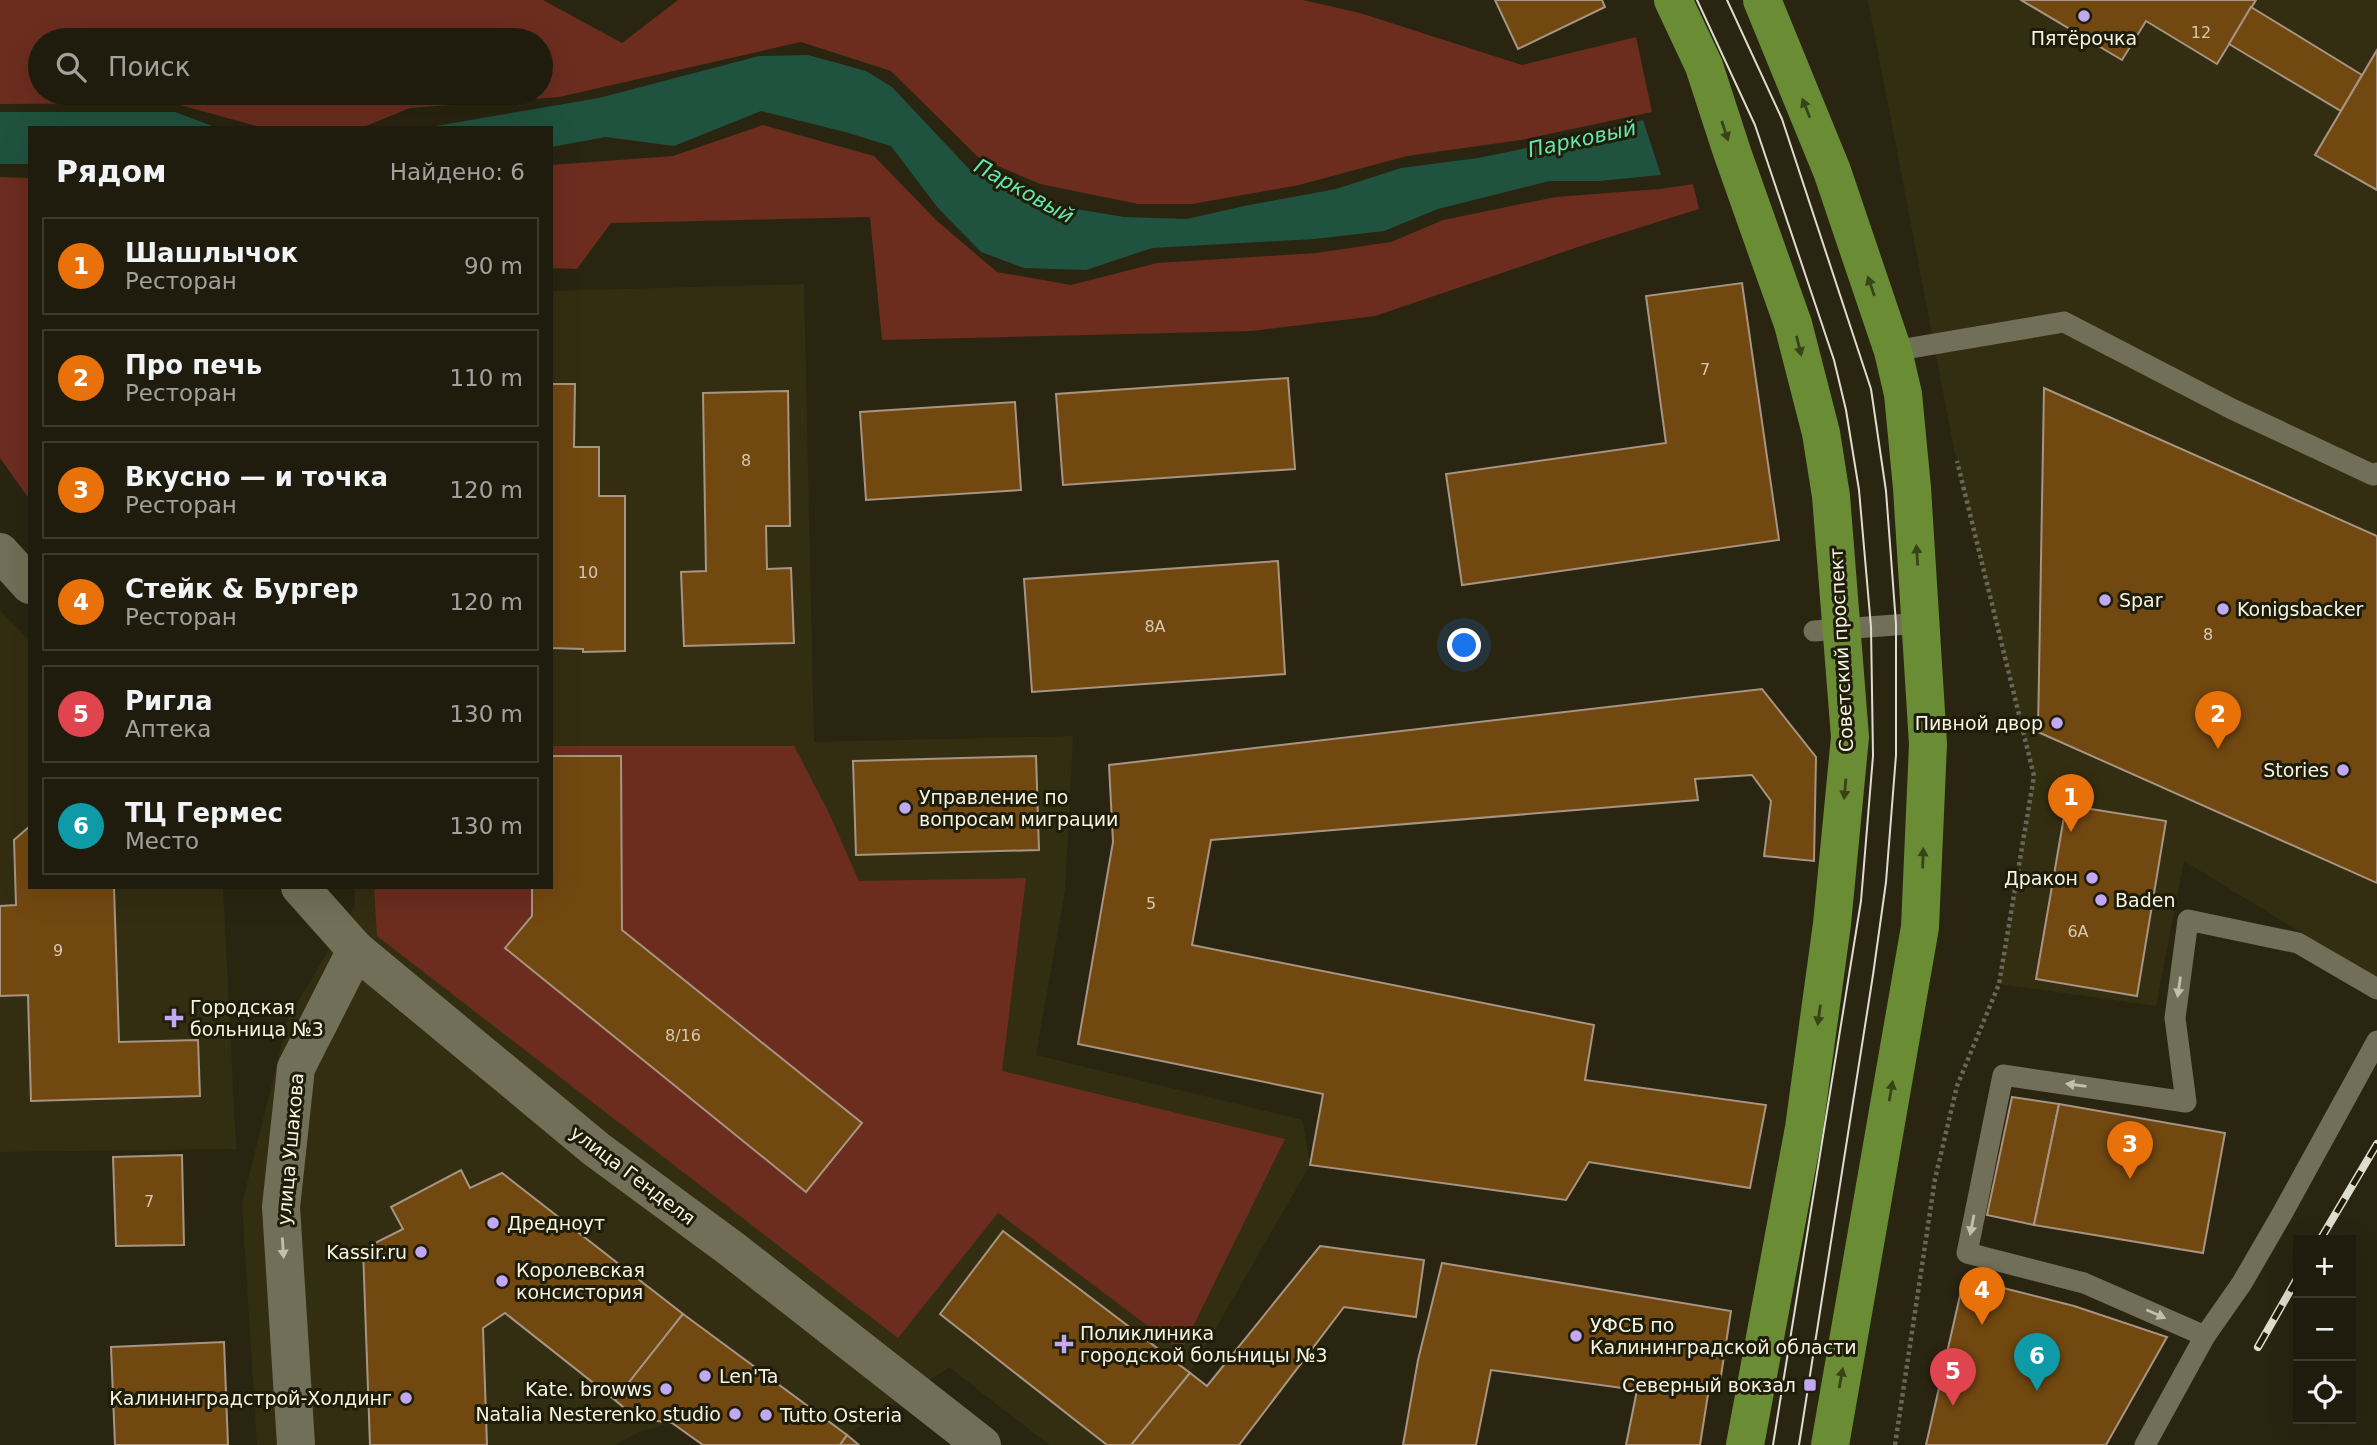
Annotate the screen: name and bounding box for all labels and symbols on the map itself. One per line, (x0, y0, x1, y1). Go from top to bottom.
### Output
marker: Пятёрочка (2076, 8, 2092, 24)
house number: 12 (2191, 23, 2211, 42)
place label: Пятёрочка (2031, 27, 2137, 49)
one-way arrow (1801, 97, 1812, 118)
water label: Парковый (1526, 116, 1638, 162)
one-way arrow (1720, 121, 1731, 142)
water label: Парковый (970, 154, 1078, 228)
one-way arrow (1865, 275, 1876, 296)
one-way arrow (1794, 335, 1805, 357)
house number: 7 (1700, 360, 1710, 379)
house number: 8 (741, 451, 751, 470)
one-way arrow (1911, 544, 1922, 566)
street label: Советский проспект (1825, 547, 1857, 753)
house number: 10 (578, 563, 598, 582)
place label: Spar (2119, 589, 2163, 611)
marker: Spar (2097, 592, 2113, 608)
place label: Konigsbacker (2237, 598, 2364, 620)
marker: Konigsbacker (2215, 601, 2231, 617)
house number: 8А (1144, 617, 1166, 636)
house number: 8 (2203, 625, 2213, 644)
your location (1447, 628, 1481, 662)
pin: 2 (2195, 691, 2241, 749)
place label: Пивной двор (1915, 712, 2043, 734)
marker: Пивной двор (2049, 715, 2065, 731)
place label: Stories (2263, 759, 2329, 781)
marker: Stories (2335, 762, 2351, 778)
pin: 1 (2048, 774, 2094, 832)
one-way arrow (1839, 779, 1850, 801)
place label: Управление по вопросам миграции (919, 786, 1118, 830)
marker: Управление по вопросам миграции (897, 800, 913, 816)
one-way arrow (1917, 847, 1928, 869)
place label: Дракон (2004, 867, 2078, 889)
marker: Дракон (2084, 870, 2100, 886)
place label: Baden (2115, 889, 2175, 911)
marker: Baden (2093, 892, 2109, 908)
house number: 5 (1146, 894, 1156, 913)
house number: 6А (2067, 922, 2089, 941)
house number: 9 (53, 941, 63, 960)
one-way arrow (2173, 976, 2184, 998)
place label: Городская больница №3 (190, 996, 324, 1040)
one-way arrow (1814, 1005, 1825, 1027)
marker: Городская больница №3 (164, 1008, 184, 1028)
house number: 8/16 (665, 1026, 701, 1045)
street label: улица Ушакова (272, 1072, 308, 1226)
one-way arrow (2065, 1079, 2087, 1090)
one-way arrow (1886, 1080, 1897, 1102)
street label: улица Генделя (566, 1121, 700, 1229)
pin: 3 (2107, 1121, 2153, 1179)
house number: 7 (144, 1192, 154, 1211)
place label: Дредноут (507, 1212, 605, 1234)
one-way arrow (1967, 1214, 1978, 1236)
marker: Дредноут (485, 1215, 501, 1231)
one-way arrow (278, 1237, 289, 1259)
place label: Kassir.ru (326, 1241, 407, 1263)
marker: Kassir.ru (413, 1244, 429, 1260)
place label: Королевская консистория (516, 1259, 645, 1303)
pin: 4 (1959, 1267, 2005, 1325)
marker: Королевская консистория (494, 1273, 510, 1289)
one-way arrow (2146, 1308, 2166, 1320)
place label: УФСБ по Калининградской области (1590, 1314, 1857, 1358)
place label: Поликлиника городской больницы №3 (1080, 1322, 1328, 1366)
marker: УФСБ по Калининградской области (1568, 1328, 1584, 1344)
pin: 6 (2014, 1333, 2060, 1391)
marker: Поликлиника городской больницы №3 (1054, 1334, 1074, 1354)
pin: 5 (1930, 1348, 1976, 1406)
place label: Len'Ta (719, 1365, 778, 1387)
one-way arrow (1836, 1367, 1847, 1389)
marker: Len'Ta (697, 1368, 713, 1384)
place label: Северный вокзал (1622, 1374, 1796, 1396)
marker: Северный вокзал (1802, 1377, 1818, 1393)
place label: Kate. browws (525, 1378, 652, 1400)
marker: Kate. browws (658, 1381, 674, 1397)
place label: Калининградстрой-Холдинг (109, 1387, 392, 1409)
marker: Калининградстрой-Холдинг (398, 1390, 414, 1406)
place label: Natalia Nesterenko studio (475, 1403, 721, 1425)
place label: Tutto Osteria (779, 1404, 902, 1426)
marker: Natalia Nesterenko studio (727, 1406, 743, 1422)
marker: Tutto Osteria (758, 1407, 774, 1423)

